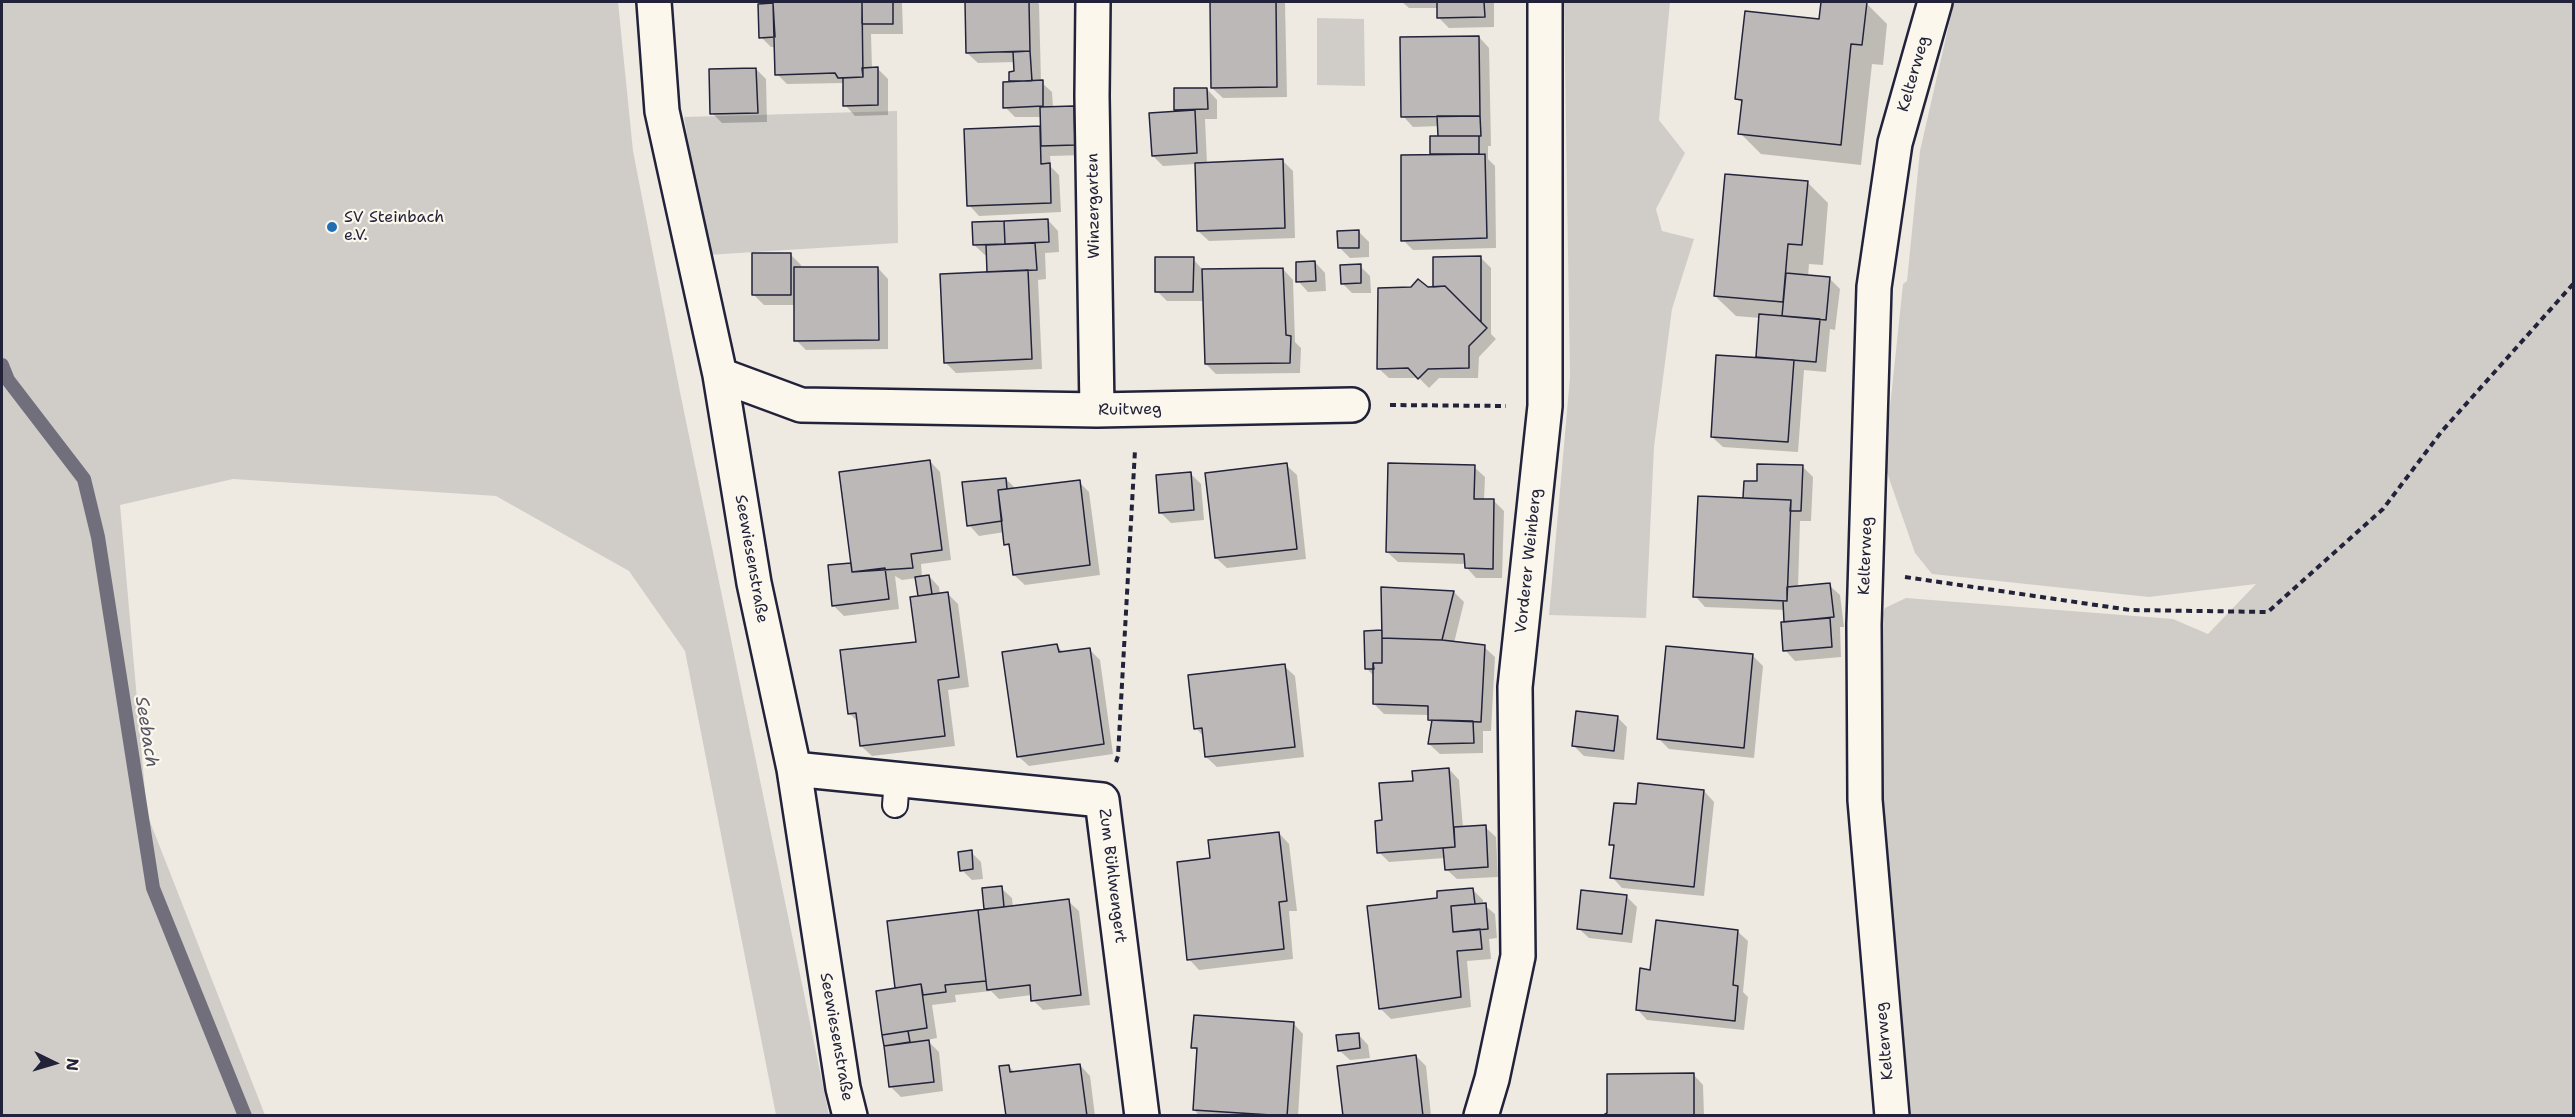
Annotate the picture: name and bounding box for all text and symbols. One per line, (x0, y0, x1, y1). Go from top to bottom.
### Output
street label: Kelterweg (1894, 34, 1934, 114)
street label: Winzergarten (1083, 153, 1105, 259)
place label: SV Steinbach e.V. (344, 208, 444, 246)
marker: SV Steinbach e.V. (325, 220, 339, 234)
street label: Ruitweg (1098, 400, 1162, 420)
street label: Vorderer Weinberg (1512, 488, 1546, 634)
street label: Seewiesenstraße (730, 493, 772, 625)
street label: Kelterweg (1855, 517, 1877, 595)
water label: Seebach (130, 695, 162, 769)
street label: Zum Bühlwengert (1094, 808, 1130, 944)
street label: Seewiesenstraße (815, 971, 857, 1103)
street label: Kelterweg (1872, 1001, 1898, 1081)
north arrow (24, 1033, 84, 1093)
text: N (61, 1057, 83, 1072)

